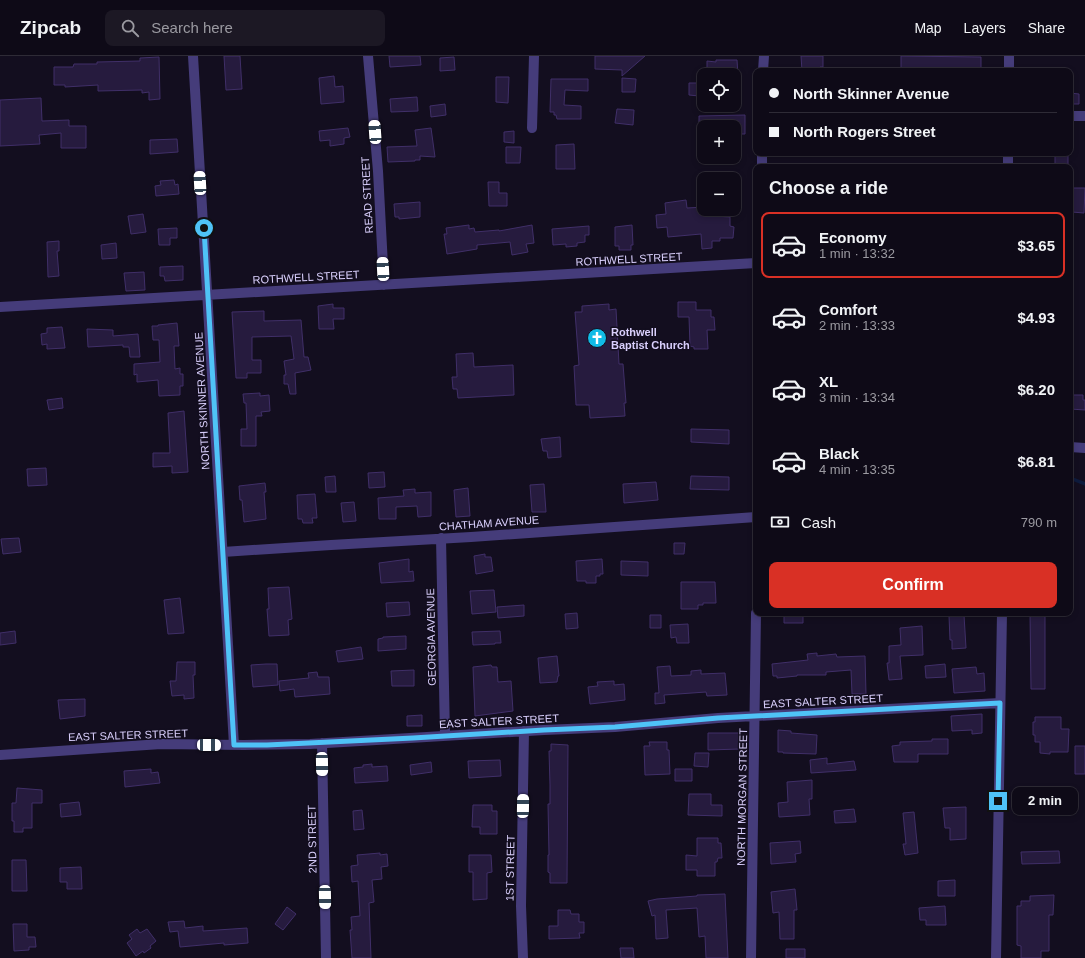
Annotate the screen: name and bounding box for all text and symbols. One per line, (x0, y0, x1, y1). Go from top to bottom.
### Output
search box (105, 10, 385, 46)
text: Zipcab (20, 17, 81, 38)
icon: search (119, 17, 141, 39)
text: Search here (151, 19, 233, 36)
text: Map (914, 20, 942, 36)
text: Layers (964, 20, 1006, 36)
text: Share (1028, 20, 1065, 36)
map controls (697, 68, 741, 216)
button: locate (697, 68, 741, 112)
text: North Skinner Avenue (793, 85, 949, 102)
car (368, 120, 382, 144)
button: + (697, 120, 741, 164)
text: North Rogers Street (793, 123, 936, 140)
street label: READ STREET (359, 156, 375, 234)
car (193, 171, 207, 195)
button: − (697, 172, 741, 216)
text: Choose a ride (769, 178, 888, 198)
route start (195, 219, 213, 237)
icon: car (771, 227, 807, 263)
text: Economy (819, 229, 887, 246)
text: $3.65 (1017, 237, 1055, 254)
text: 1 min · 13:32 (819, 246, 895, 261)
street label: ROTHWELL STREET (575, 250, 683, 268)
car (376, 257, 390, 281)
street label: ROTHWELL STREET (252, 268, 360, 286)
icon: car (771, 299, 807, 335)
text: Comfort (819, 301, 877, 318)
text: $4.93 (1017, 309, 1055, 326)
text: 2 min · 13:33 (819, 318, 895, 333)
place label: Rothwell Baptist Church (611, 326, 690, 351)
church icon: Rothwell Baptist Church (586, 327, 608, 349)
street label: NORTH SKINNER AVENUE (192, 332, 212, 470)
icon: car (771, 371, 807, 407)
text: XL (819, 373, 838, 390)
text: $6.20 (1017, 381, 1055, 398)
text: 3 min · 13:34 (819, 390, 895, 405)
icon: car (771, 443, 807, 479)
text: Black (819, 445, 859, 462)
text: $6.81 (1017, 453, 1055, 470)
text: 4 min · 13:35 (819, 462, 895, 477)
icon: cash (769, 511, 791, 533)
street label: CHATHAM AVENUE (438, 514, 540, 532)
text: Cash (801, 514, 836, 531)
text: 790 m (1021, 515, 1057, 530)
button: Confirm (769, 562, 1057, 608)
street label: GEORGIA AVENUE (424, 588, 438, 686)
street label: EAST SALTER STREET (763, 692, 884, 710)
street label: EAST SALTER STREET (439, 712, 560, 730)
street label: EAST SALTER STREET (68, 727, 188, 743)
street label: NORTH MORGAN STREET (735, 728, 749, 866)
car (197, 739, 221, 751)
car (316, 752, 328, 776)
callout: 2 min (1012, 787, 1078, 815)
route end (989, 792, 1007, 810)
text: 2 min (1028, 793, 1062, 808)
car (517, 794, 529, 818)
street label: 2ND STREET (305, 804, 319, 873)
street label: 1ST STREET (503, 834, 517, 901)
car (319, 885, 331, 909)

